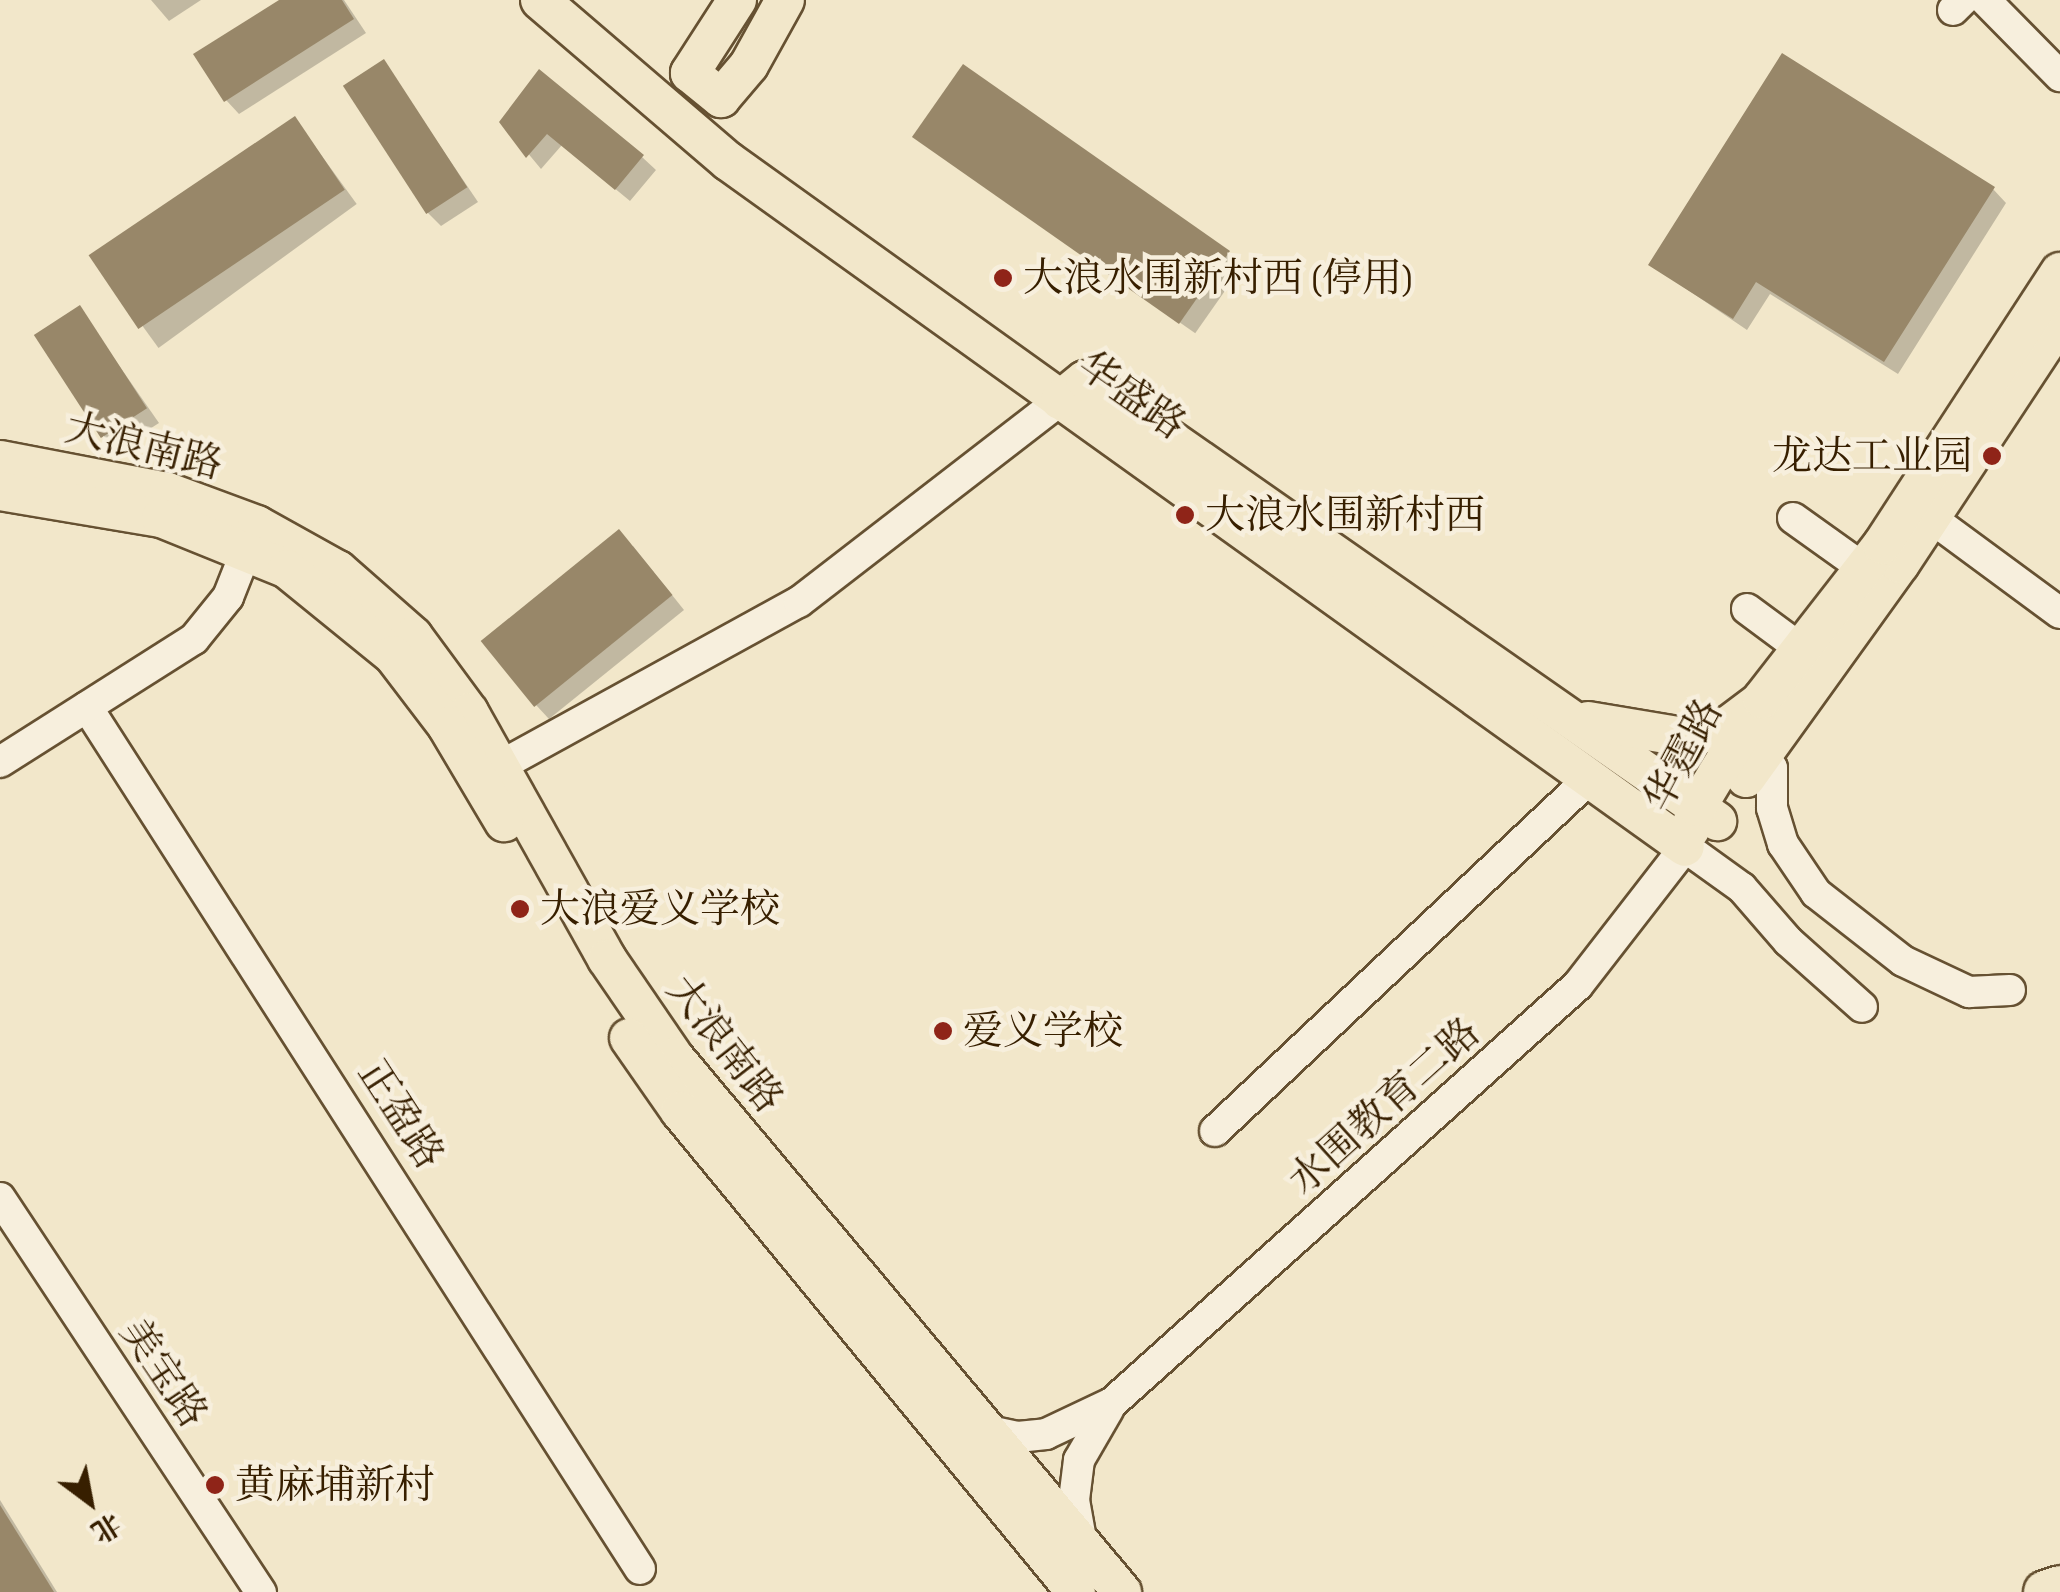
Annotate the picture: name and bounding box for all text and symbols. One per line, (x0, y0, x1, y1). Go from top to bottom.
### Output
place label: 大浪水围新村西 (停用) (1023, 254, 1413, 302)
marker: 大浪水围新村西 (停用) (992, 267, 1014, 289)
street label: 华盛路 (1069, 341, 1195, 449)
street label: 大浪南路 (61, 403, 227, 489)
place label: 龙达工业园 (1772, 432, 1972, 480)
marker: 龙达工业园 (1981, 445, 2003, 467)
place label: 大浪水围新村西 (1205, 491, 1485, 539)
marker: 大浪水围新村西 (1174, 504, 1196, 526)
street label: 华霆路 (1634, 691, 1732, 819)
place label: 大浪爱义学校 (540, 885, 780, 933)
marker: 大浪爱义学校 (509, 898, 531, 920)
street label: 大浪南路 (657, 966, 793, 1122)
place label: 爱义学校 (963, 1007, 1123, 1055)
street label: 水围教育二路 (1279, 1008, 1489, 1204)
marker: 爱义学校 (932, 1020, 954, 1042)
street label: 正盈路 (348, 1051, 454, 1177)
street label: 美宝路 (111, 1310, 217, 1436)
north arrow (40, 1452, 140, 1552)
place label: 黄麻埔新村 (235, 1461, 435, 1509)
marker: 黄麻埔新村 (204, 1474, 226, 1496)
text: 北 (84, 1504, 128, 1551)

